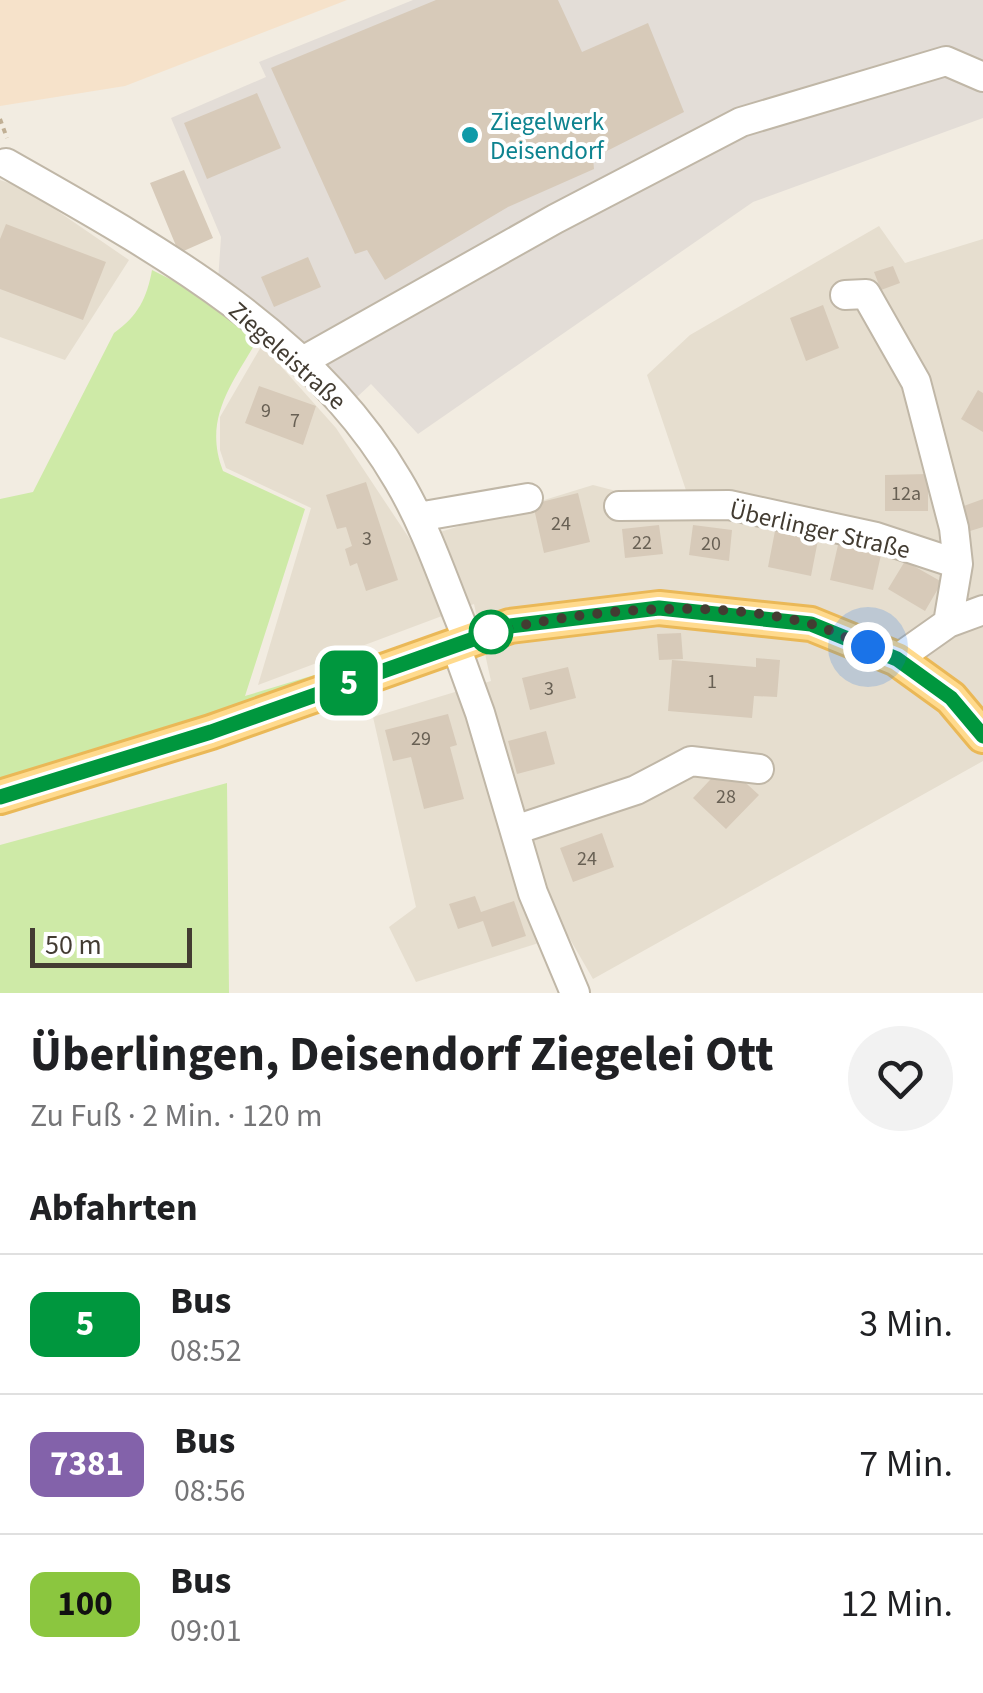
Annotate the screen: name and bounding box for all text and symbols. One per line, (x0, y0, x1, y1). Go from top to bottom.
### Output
place label: Ziegelwerk Deisendorf (490, 104, 605, 169)
marker: Ziegelwerk Deisendorf (459, 124, 481, 146)
street label: Ziegeleistraße (221, 293, 354, 418)
house number: 9 (261, 397, 271, 425)
house number: 7 (290, 407, 300, 435)
house number: 12a (891, 480, 921, 508)
street label: Überlinger Straße (726, 492, 914, 568)
house number: 24 (551, 510, 571, 538)
house number: 3 (362, 525, 372, 553)
house number: 22 (632, 529, 652, 557)
house number: 20 (701, 530, 721, 558)
unlabelled marker (470, 611, 512, 653)
your location (843, 622, 893, 672)
line badge: 5 (316, 650, 382, 716)
text: 5 (340, 658, 358, 708)
house number: 1 (707, 668, 717, 696)
house number: 3 (544, 675, 554, 703)
house number: 29 (411, 725, 431, 753)
house number: 28 (716, 783, 736, 811)
house number: 24 (577, 845, 597, 873)
scale bar (30, 923, 192, 968)
text: 50 m (45, 925, 102, 965)
text: Überlingen, Deisendorf Ziegelei Ott (30, 1021, 774, 1089)
button: heart (848, 1026, 953, 1131)
text: Zu Fuß · 2 Min. · 120 m (30, 1093, 323, 1139)
text: Abfahrten (30, 1181, 198, 1235)
text: Bus (170, 1274, 231, 1328)
text: 3 Min. (859, 1297, 953, 1351)
text: 5 (76, 1299, 94, 1349)
text: 08:52 (170, 1328, 242, 1374)
text: Bus (174, 1414, 235, 1468)
text: 7 Min. (859, 1437, 953, 1491)
text: 7381 (50, 1439, 124, 1489)
text: 08:56 (174, 1468, 246, 1514)
text: Bus (170, 1554, 231, 1608)
text: 12 Min. (840, 1577, 953, 1631)
text: 100 (57, 1579, 113, 1629)
text: 09:01 (170, 1608, 242, 1654)

